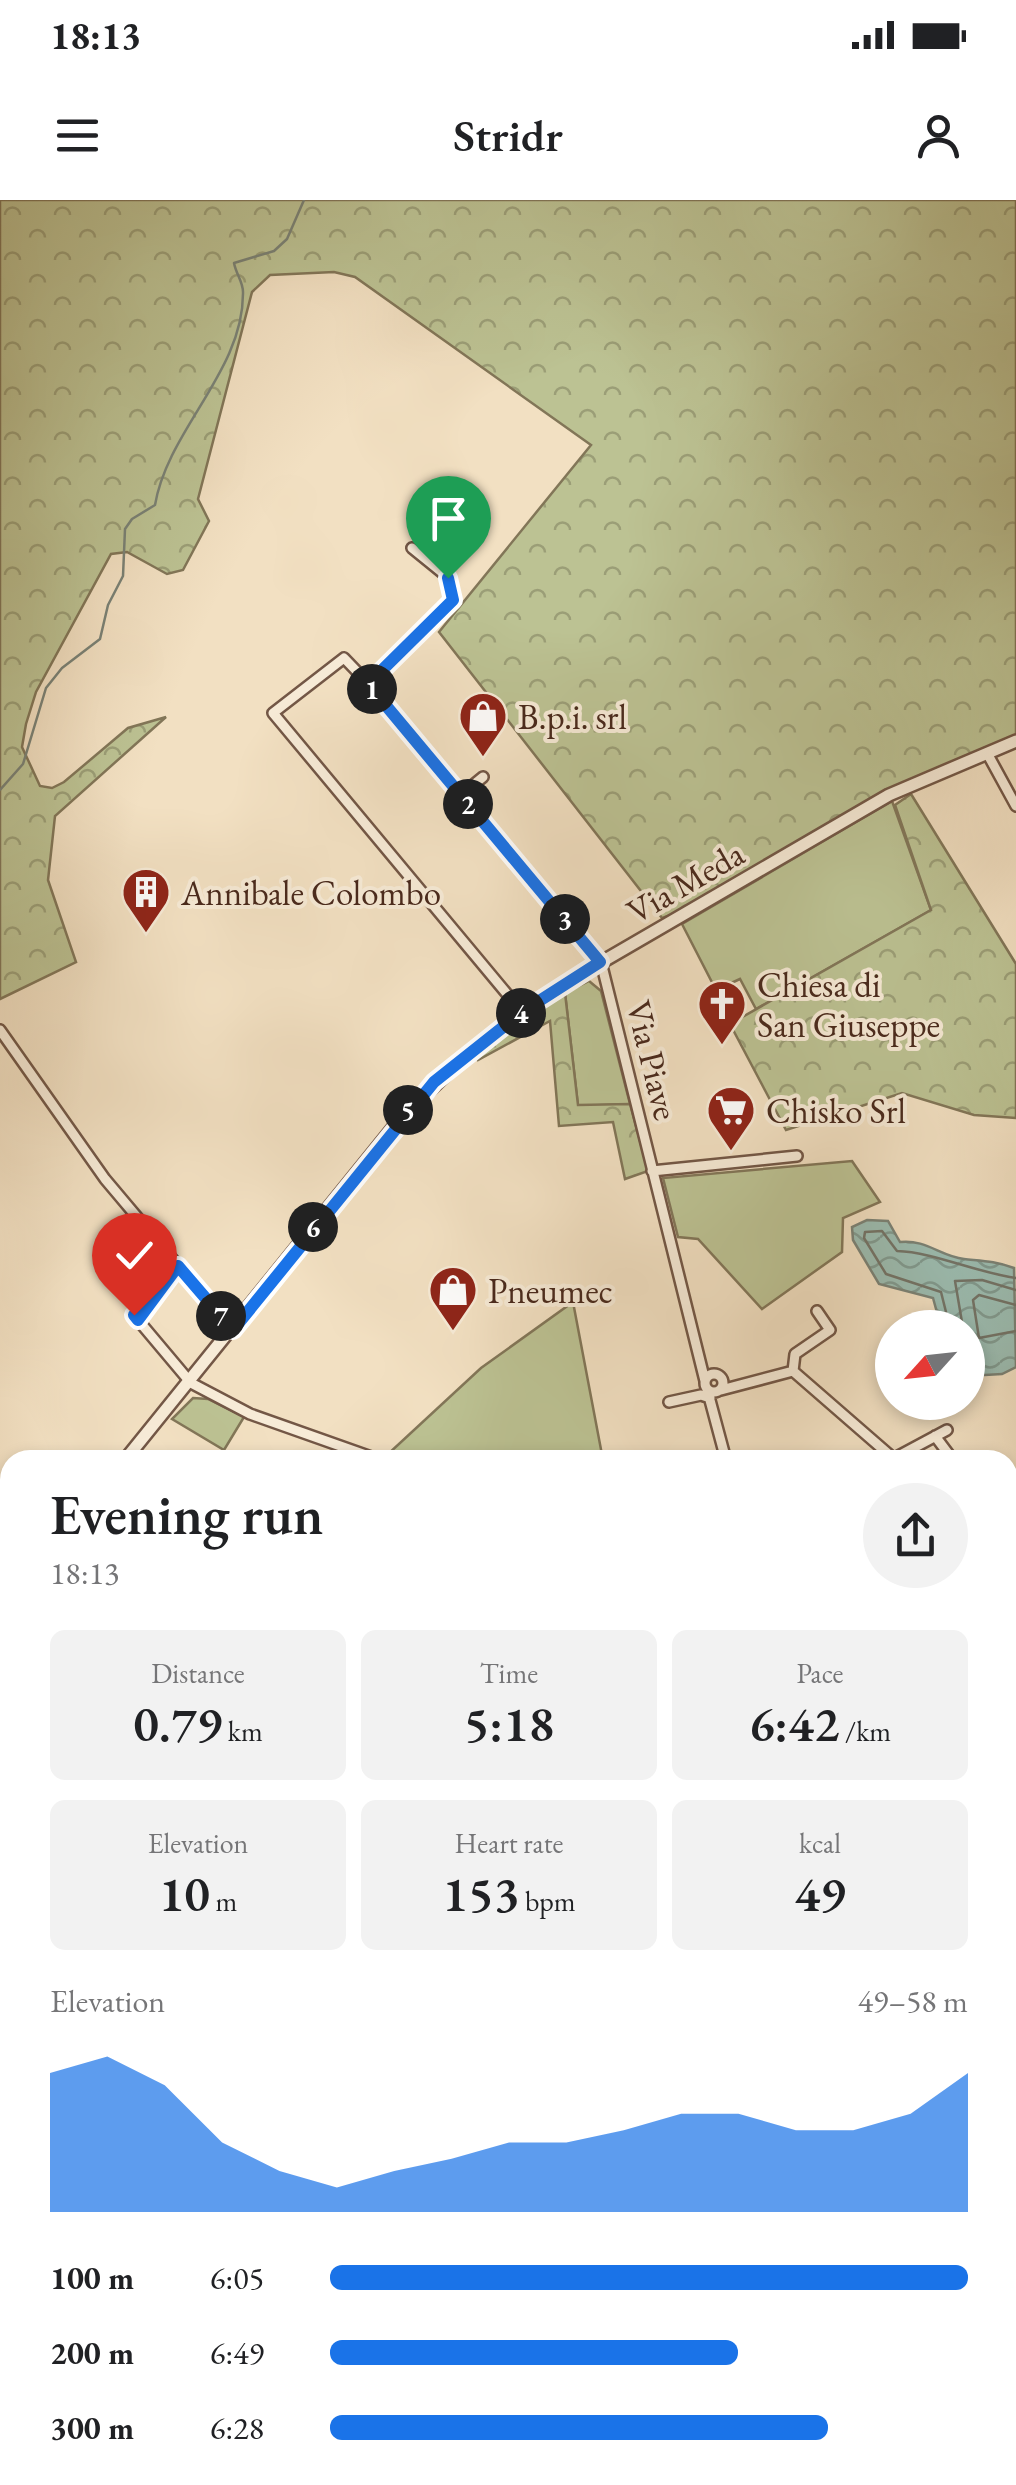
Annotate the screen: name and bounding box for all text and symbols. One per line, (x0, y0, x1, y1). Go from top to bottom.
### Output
text: 18:13 (50, 11, 141, 60)
text: Stridr (453, 106, 563, 164)
icon: menu (50, 108, 105, 163)
icon: person (911, 108, 966, 163)
pin (406, 476, 491, 579)
icon: arrive (421, 491, 476, 546)
pin: 1 (347, 664, 397, 714)
text: 1 (365, 671, 379, 707)
shop icon: B.p.i. srl (457, 690, 509, 758)
place label: B.p.i. srl (518, 694, 627, 739)
pin: 2 (443, 779, 493, 829)
text: 2 (461, 786, 475, 822)
street label: Via Meda (618, 830, 752, 934)
building icon: Annibale Colombo (120, 866, 172, 934)
place label: Annibale Colombo (180, 870, 441, 915)
pin: 3 (540, 894, 590, 944)
text: 3 (558, 901, 572, 937)
place label: Chiesa di San Giuseppe (757, 962, 940, 1047)
church icon: Chiesa di San Giuseppe (696, 978, 748, 1046)
pin: 4 (496, 988, 546, 1038)
text: 4 (514, 995, 528, 1031)
street label: Via Piave (616, 996, 690, 1124)
supermarket icon: Chisko Srl (705, 1084, 757, 1152)
pin: 5 (383, 1085, 433, 1135)
place label: Chisko Srl (766, 1088, 906, 1133)
text: 5 (401, 1092, 415, 1128)
pin: 6 (288, 1202, 338, 1252)
text: 6 (306, 1209, 320, 1245)
pin (92, 1213, 177, 1316)
icon: check (107, 1228, 162, 1283)
shop icon: Pneumec (427, 1264, 479, 1332)
place label: Pneumec (488, 1268, 613, 1313)
pin: 7 (196, 1291, 246, 1341)
text: 7 (214, 1298, 228, 1334)
north arrow (875, 1310, 985, 1420)
map controls (875, 1310, 985, 1420)
text: Evening run (50, 1479, 323, 1550)
button: share (863, 1483, 968, 1588)
text: 18:13 (50, 1552, 119, 1594)
text: Distance (151, 1655, 245, 1691)
text: Time (480, 1655, 538, 1691)
text: Pace (797, 1655, 843, 1691)
text: 0.79 (133, 1691, 222, 1756)
text: 5:18 (464, 1691, 554, 1756)
text: 6:42 (749, 1691, 839, 1756)
text: km (222, 1713, 263, 1749)
text: /km (839, 1713, 891, 1749)
text: Elevation (148, 1825, 248, 1861)
text: Heart rate (455, 1825, 563, 1861)
text: kcal (799, 1825, 841, 1861)
text: 10 (159, 1861, 210, 1926)
text: 153 (442, 1861, 519, 1926)
text: 49 (794, 1861, 846, 1926)
text: m (210, 1883, 237, 1919)
text: bpm (519, 1883, 576, 1919)
text: Elevation (50, 1980, 165, 2022)
text: 49–58 m (858, 1980, 968, 2022)
text: 100 m (50, 2257, 134, 2299)
text: 6:05 (210, 2257, 264, 2299)
text: 200 m (50, 2332, 134, 2374)
text: 6:49 (210, 2332, 264, 2374)
text: 300 m (50, 2407, 134, 2449)
text: 6:28 (210, 2407, 264, 2449)

